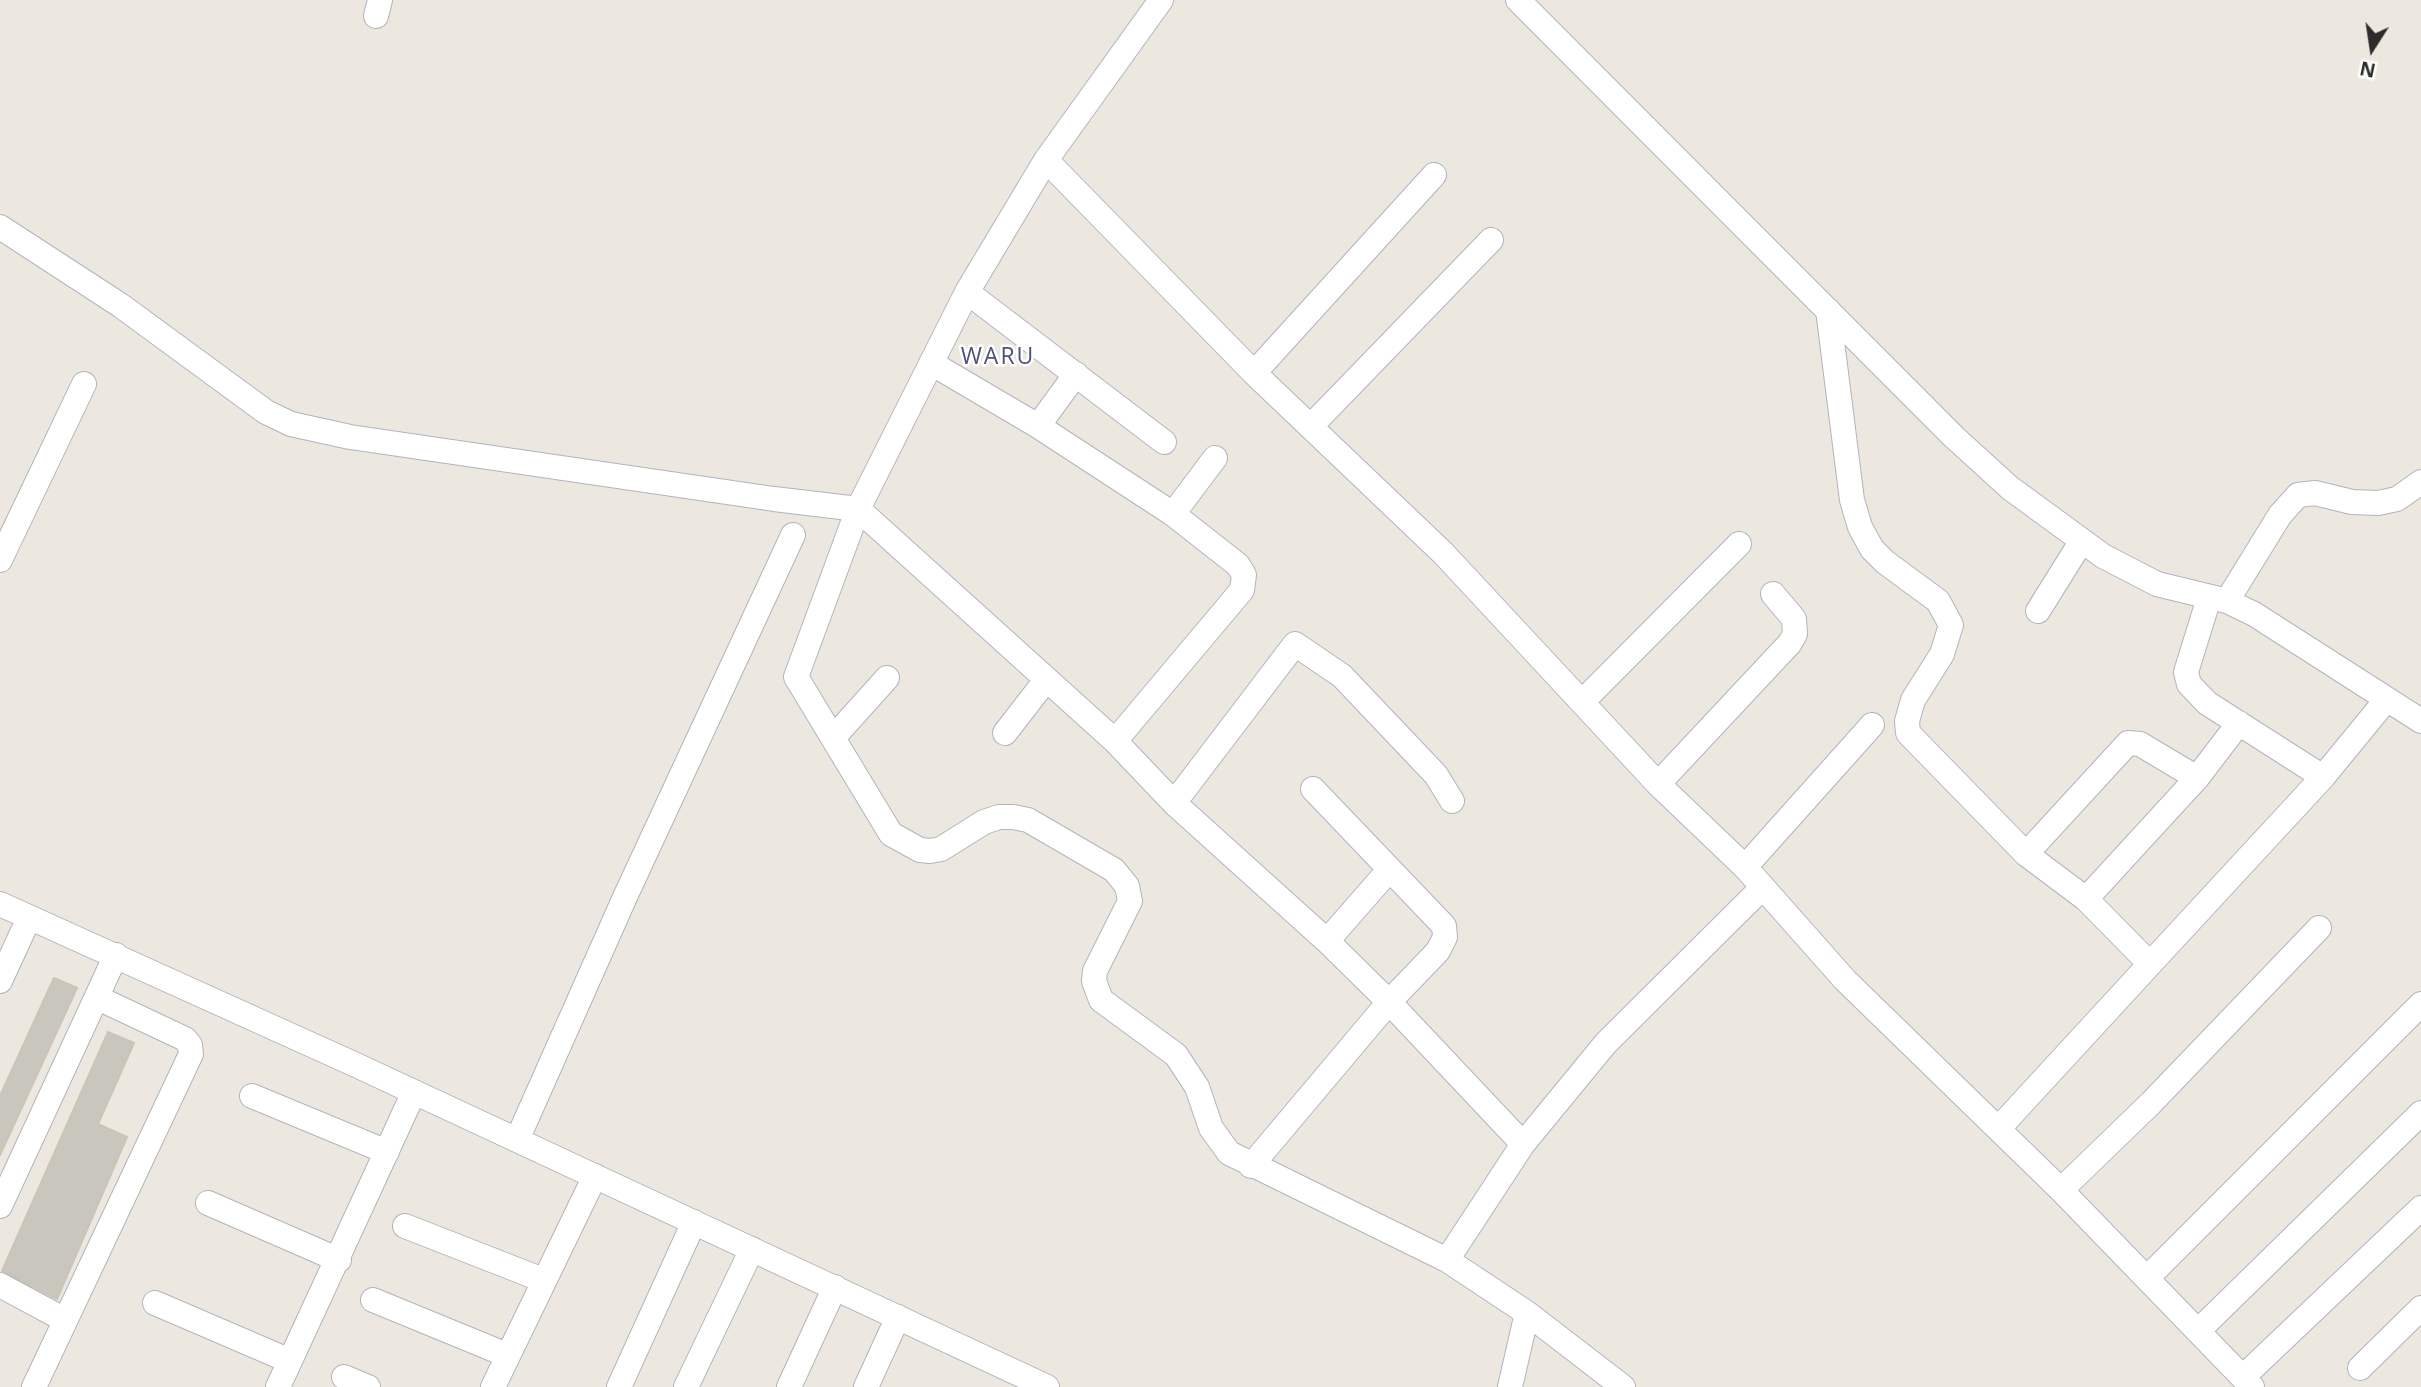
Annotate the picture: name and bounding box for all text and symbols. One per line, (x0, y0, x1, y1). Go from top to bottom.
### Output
north arrow (2337, 14, 2407, 84)
text: N (2357, 55, 2378, 84)
district label: WARU (961, 343, 1035, 371)

